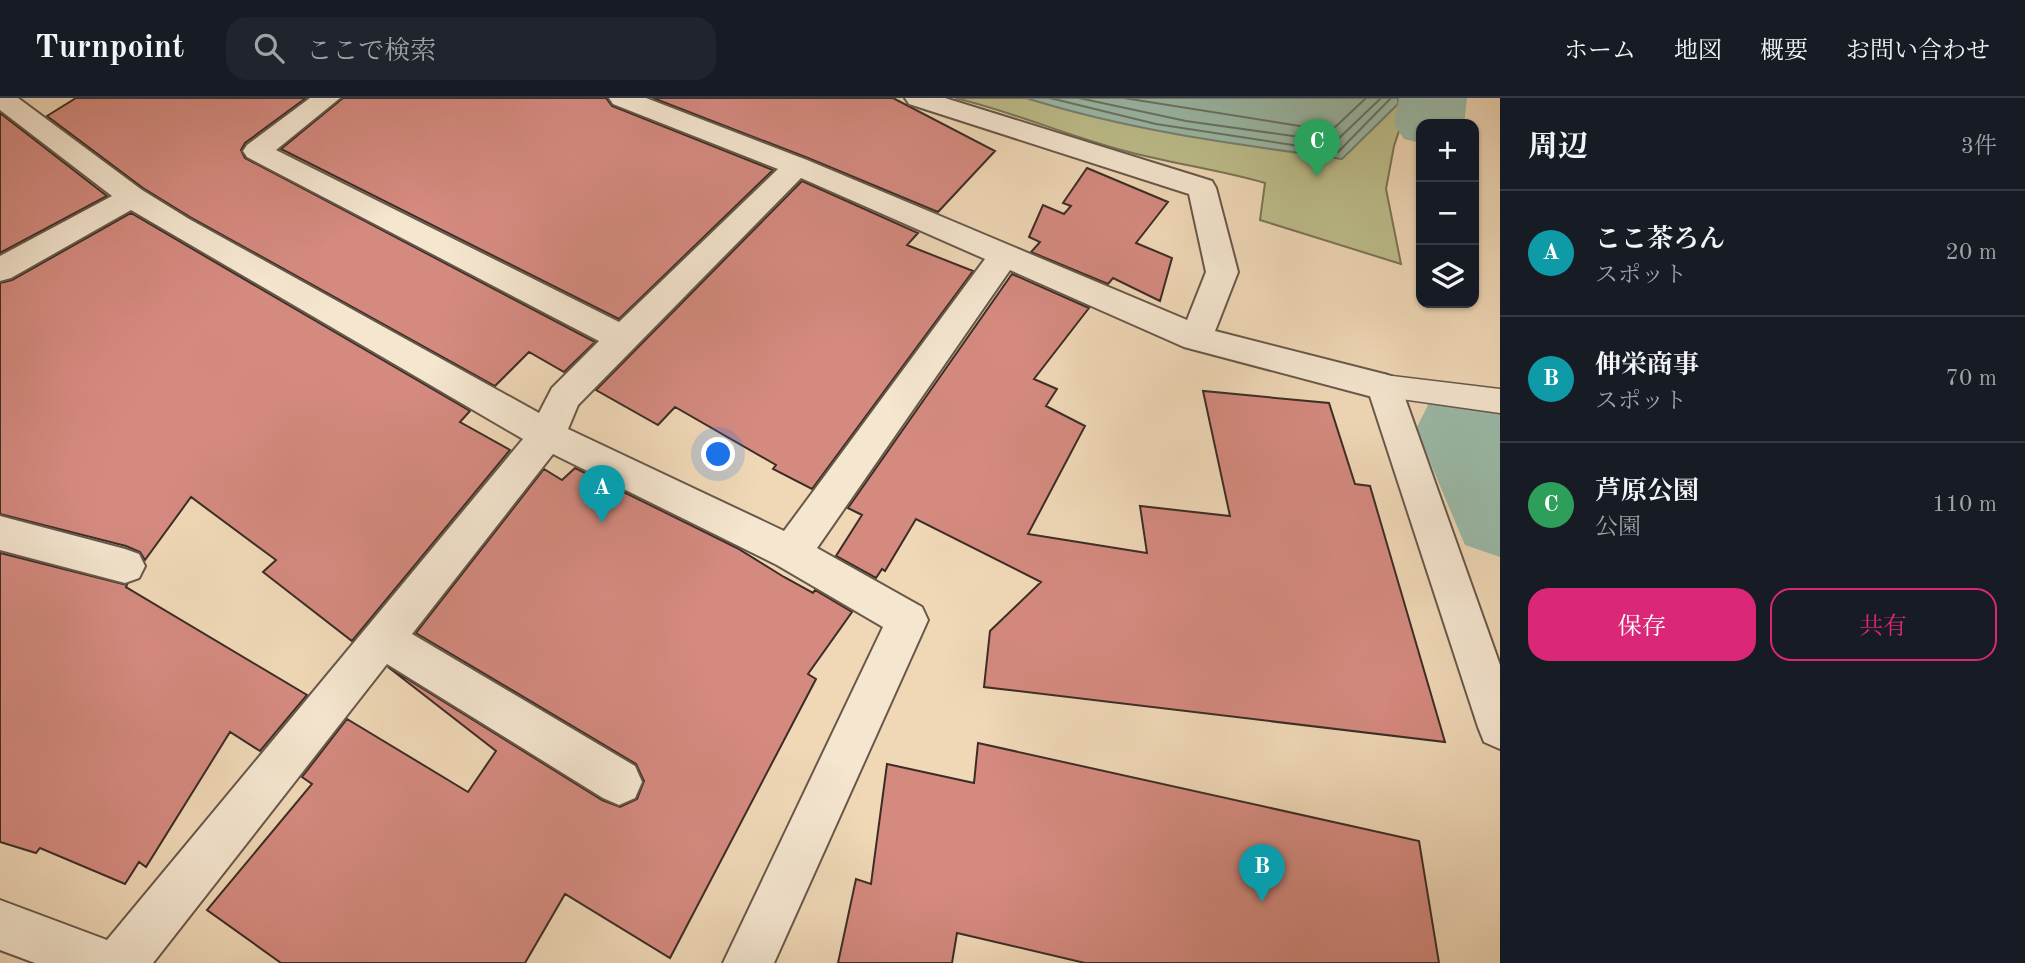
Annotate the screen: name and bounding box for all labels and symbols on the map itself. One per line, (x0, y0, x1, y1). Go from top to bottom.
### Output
pin: C (1294, 119, 1340, 177)
your location (701, 437, 735, 471)
pin: A (579, 465, 625, 523)
pin: B (1239, 844, 1285, 902)

